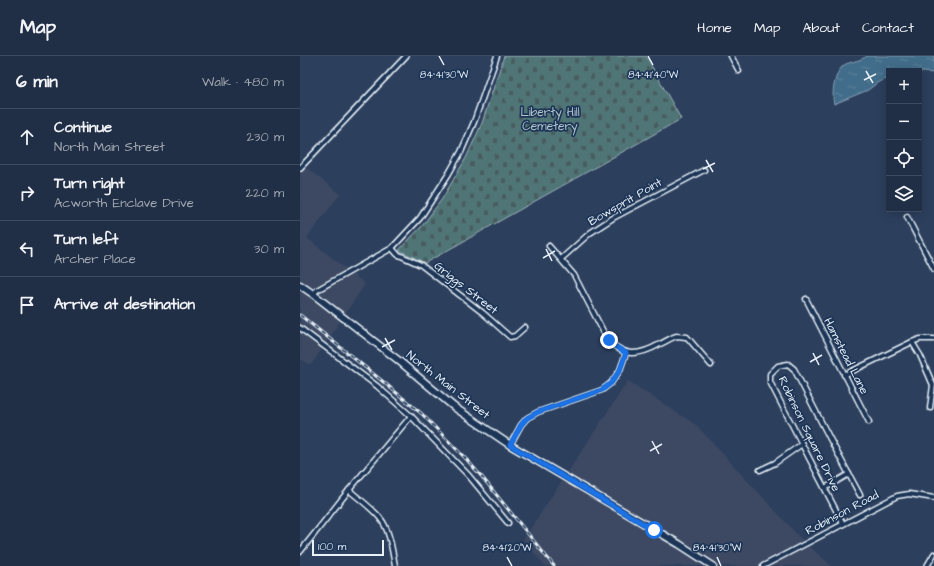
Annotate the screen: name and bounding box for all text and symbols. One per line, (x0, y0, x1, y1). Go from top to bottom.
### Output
text: Map (20, 14, 56, 41)
text: Home (697, 18, 732, 38)
text: Map (754, 18, 780, 38)
text: About (802, 18, 840, 38)
text: Contact (862, 18, 914, 38)
text: 84°41'30"W (420, 68, 469, 82)
text: 84°41'40"W (628, 68, 679, 82)
map controls (886, 68, 922, 212)
button: + (886, 68, 922, 104)
text: 6 min (16, 70, 58, 94)
text: Walk · 480 m (202, 73, 284, 91)
park label: Liberty Hill Cemetery (520, 104, 580, 136)
button: − (886, 104, 922, 140)
text: Continue (54, 117, 112, 138)
icon: ahead (16, 126, 38, 148)
text: 230 m (246, 128, 284, 146)
text: North Main Street (54, 138, 165, 156)
button: locate (886, 140, 922, 176)
text: Turn right (54, 173, 125, 194)
street label: Bowsprit Point (585, 174, 665, 230)
button: layers (886, 176, 922, 212)
icon: right (16, 182, 38, 204)
text: 220 m (246, 184, 284, 202)
text: Acworth Enclave Drive (54, 194, 194, 212)
text: Turn left (54, 229, 118, 250)
icon: left (16, 238, 38, 260)
text: 30 m (254, 240, 284, 258)
text: Archer Place (54, 250, 136, 268)
street label: Griggs Street (430, 258, 502, 319)
icon: arrive (16, 294, 38, 316)
text: Arrive at destination (54, 294, 195, 315)
street label: Hamstead Lane (819, 315, 873, 398)
route end (600, 331, 618, 349)
street label: North Main Street (403, 347, 494, 423)
street label: Robinson Square Drive (774, 373, 845, 495)
street label: Robinson Road (802, 486, 882, 540)
route start (645, 521, 663, 539)
scale bar (312, 538, 384, 557)
text: 100 m (318, 539, 346, 554)
text: 84°41'20"W (483, 541, 532, 555)
text: 84°41'30"W (693, 541, 742, 555)

